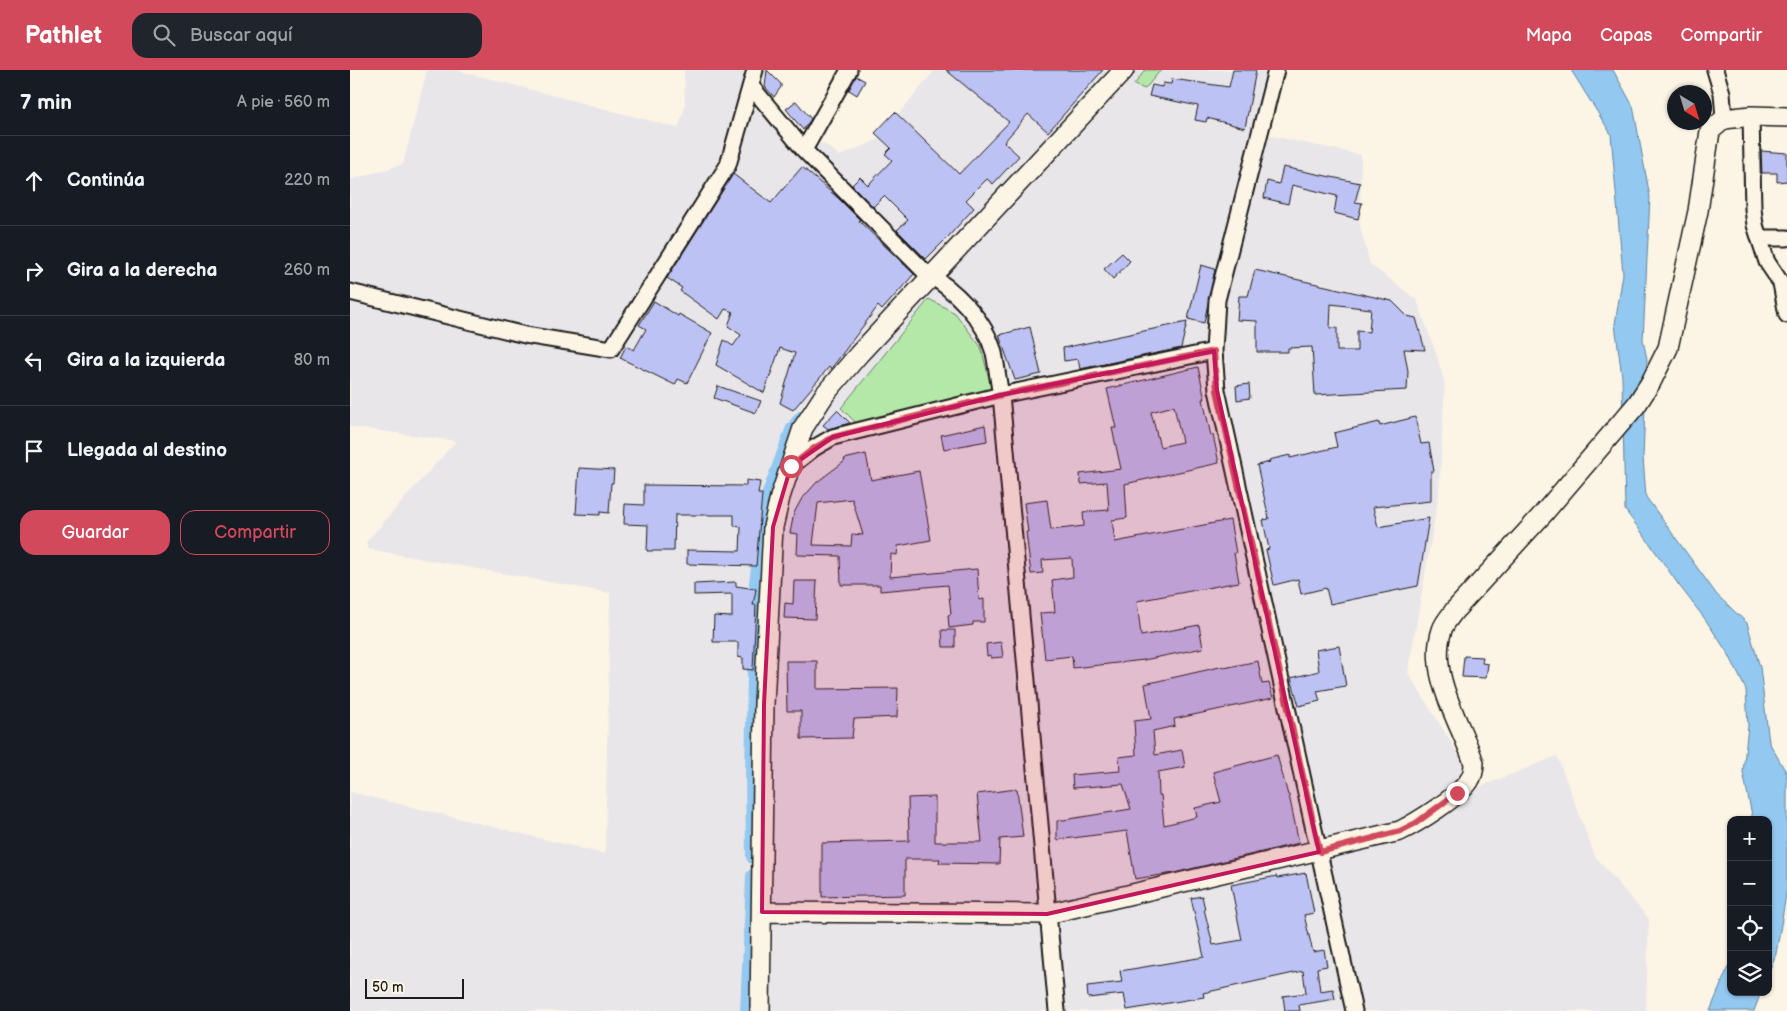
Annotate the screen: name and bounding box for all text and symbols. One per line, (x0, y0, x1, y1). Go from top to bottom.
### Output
search box (132, 13, 482, 58)
text: Pathlet (25, 21, 102, 50)
icon: search (150, 21, 178, 49)
text: Buscar aquí (190, 24, 292, 47)
text: Mapa (1526, 25, 1572, 46)
text: Capas (1600, 25, 1653, 46)
text: Compartir (1681, 25, 1762, 46)
north arrow (1667, 85, 1712, 130)
text: 7 min (20, 90, 72, 115)
text: A pie · 560 m (237, 93, 330, 112)
icon: ahead (20, 167, 48, 195)
text: Continúa (67, 169, 145, 192)
text: 220 m (284, 171, 330, 190)
icon: right (20, 257, 48, 285)
text: Gira a la derecha (67, 259, 217, 282)
text: 260 m (284, 261, 330, 280)
icon: left (20, 347, 48, 375)
text: Gira a la izquierda (67, 349, 225, 372)
text: 80 m (294, 351, 330, 370)
icon: arrive (20, 437, 48, 465)
text: Llegada al destino (67, 439, 227, 462)
route start (780, 455, 803, 478)
button: Guardar (20, 510, 170, 555)
button: Compartir (180, 510, 330, 555)
route end (1446, 782, 1469, 805)
map controls (1727, 816, 1772, 996)
button: + (1727, 816, 1772, 861)
button: − (1727, 861, 1772, 906)
button: locate (1727, 906, 1772, 951)
button: layers (1727, 951, 1772, 996)
scale bar (365, 976, 464, 999)
text: 50 m (372, 979, 404, 996)

